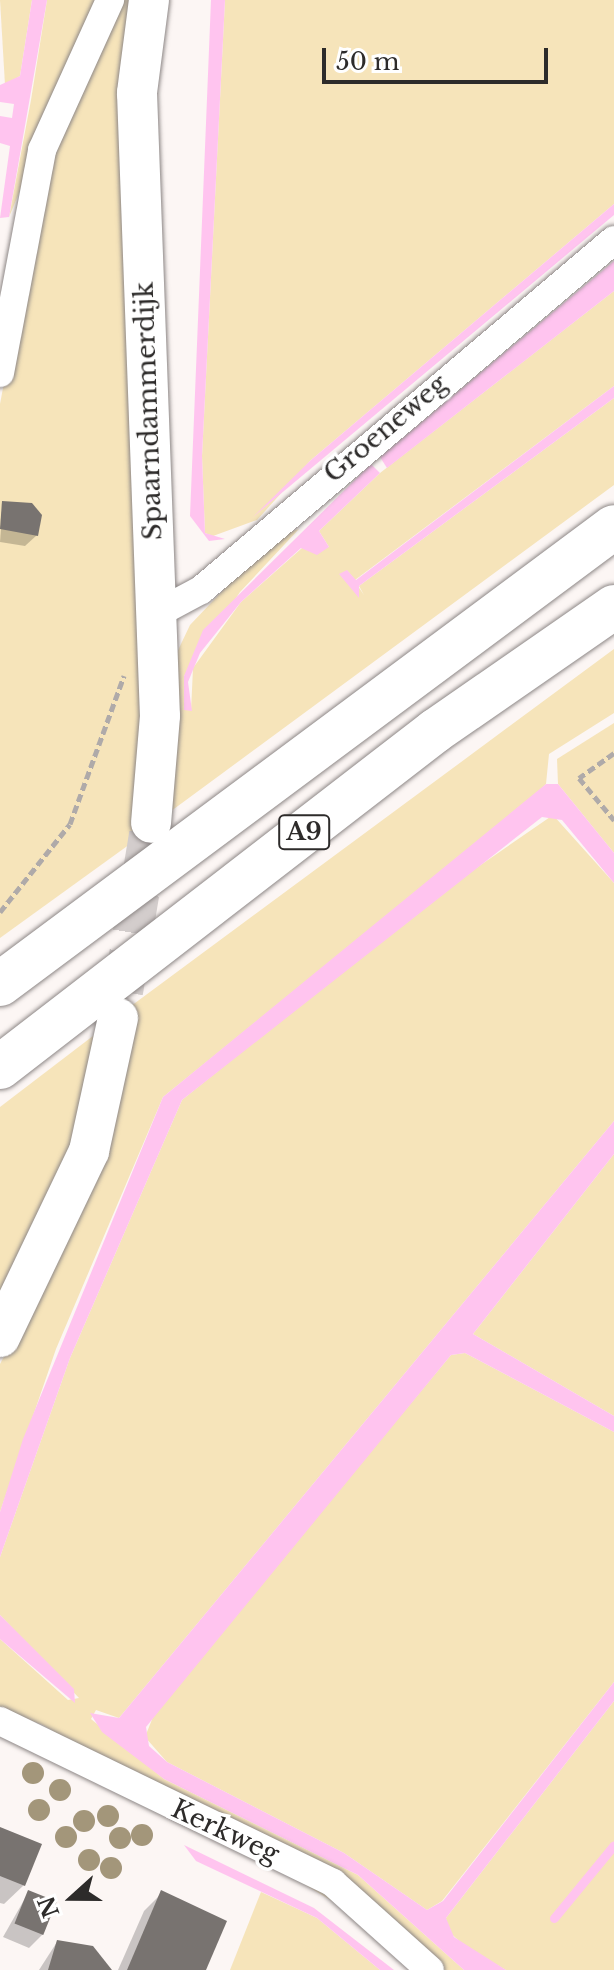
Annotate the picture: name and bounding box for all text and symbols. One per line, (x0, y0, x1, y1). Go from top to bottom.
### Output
scale bar (326, 32, 552, 82)
text: 50 m (336, 47, 399, 76)
street label: Spaarndammerdijk (129, 281, 169, 541)
street label: Groeneweg (318, 368, 454, 490)
road number: A9 (278, 812, 330, 852)
street label: Kerkweg (166, 1794, 284, 1870)
north arrow (32, 1858, 112, 1938)
text: N (33, 1892, 65, 1921)

